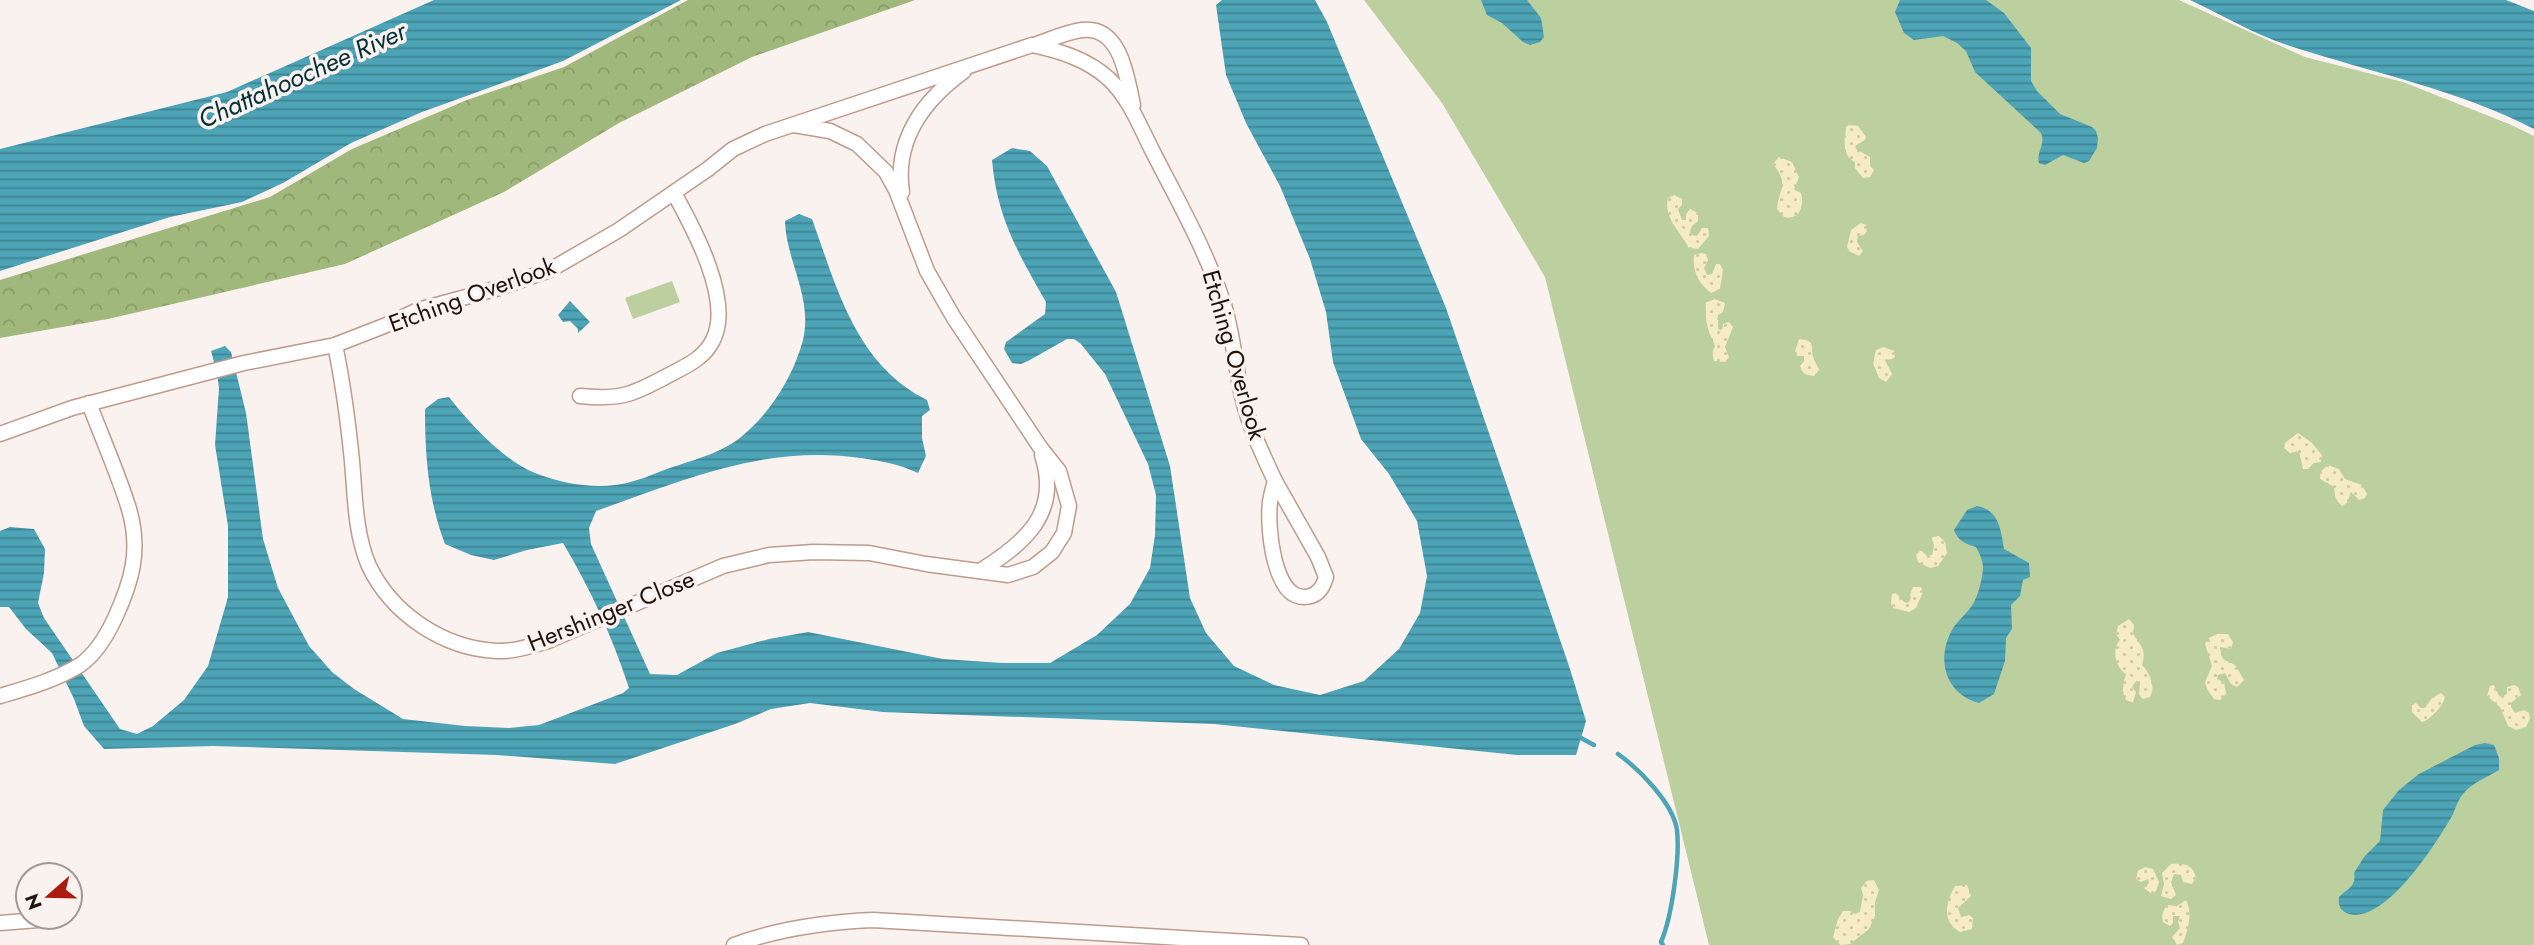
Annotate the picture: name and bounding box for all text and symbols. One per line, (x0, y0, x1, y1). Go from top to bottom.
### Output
water label: Chattahoochee River (192, 11, 413, 138)
street label: Etching Overlook (384, 248, 561, 341)
street label: Etching Overlook (1194, 266, 1276, 444)
street label: Hershinger Close (522, 561, 700, 660)
north arrow (14, 861, 84, 931)
text: N (18, 890, 49, 913)

